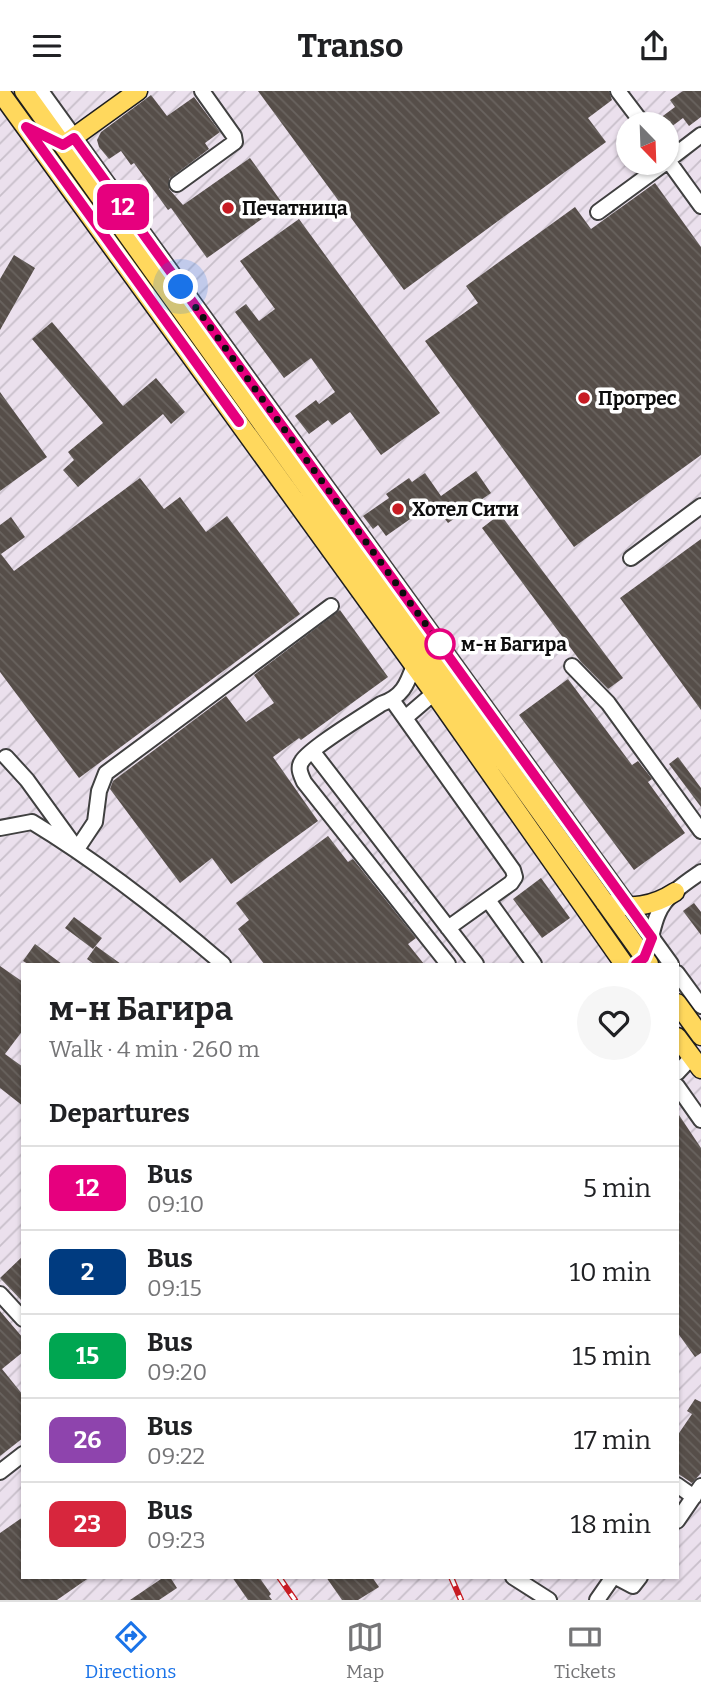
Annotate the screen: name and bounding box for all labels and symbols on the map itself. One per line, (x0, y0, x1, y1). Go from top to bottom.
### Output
north arrow (616, 112, 679, 175)
line badge: 12 (92, 184, 154, 230)
place label: Печатница (242, 197, 348, 220)
marker: Печатница (220, 200, 236, 216)
your location (163, 269, 198, 304)
place label: Прогрес (598, 387, 677, 410)
marker: Прогрес (576, 390, 592, 406)
place label: Хотел Сити (412, 498, 519, 521)
marker: Хотел Сити (390, 501, 406, 517)
marker: м-н Багира (425, 629, 455, 659)
place label: м-н Багира (461, 633, 567, 656)

